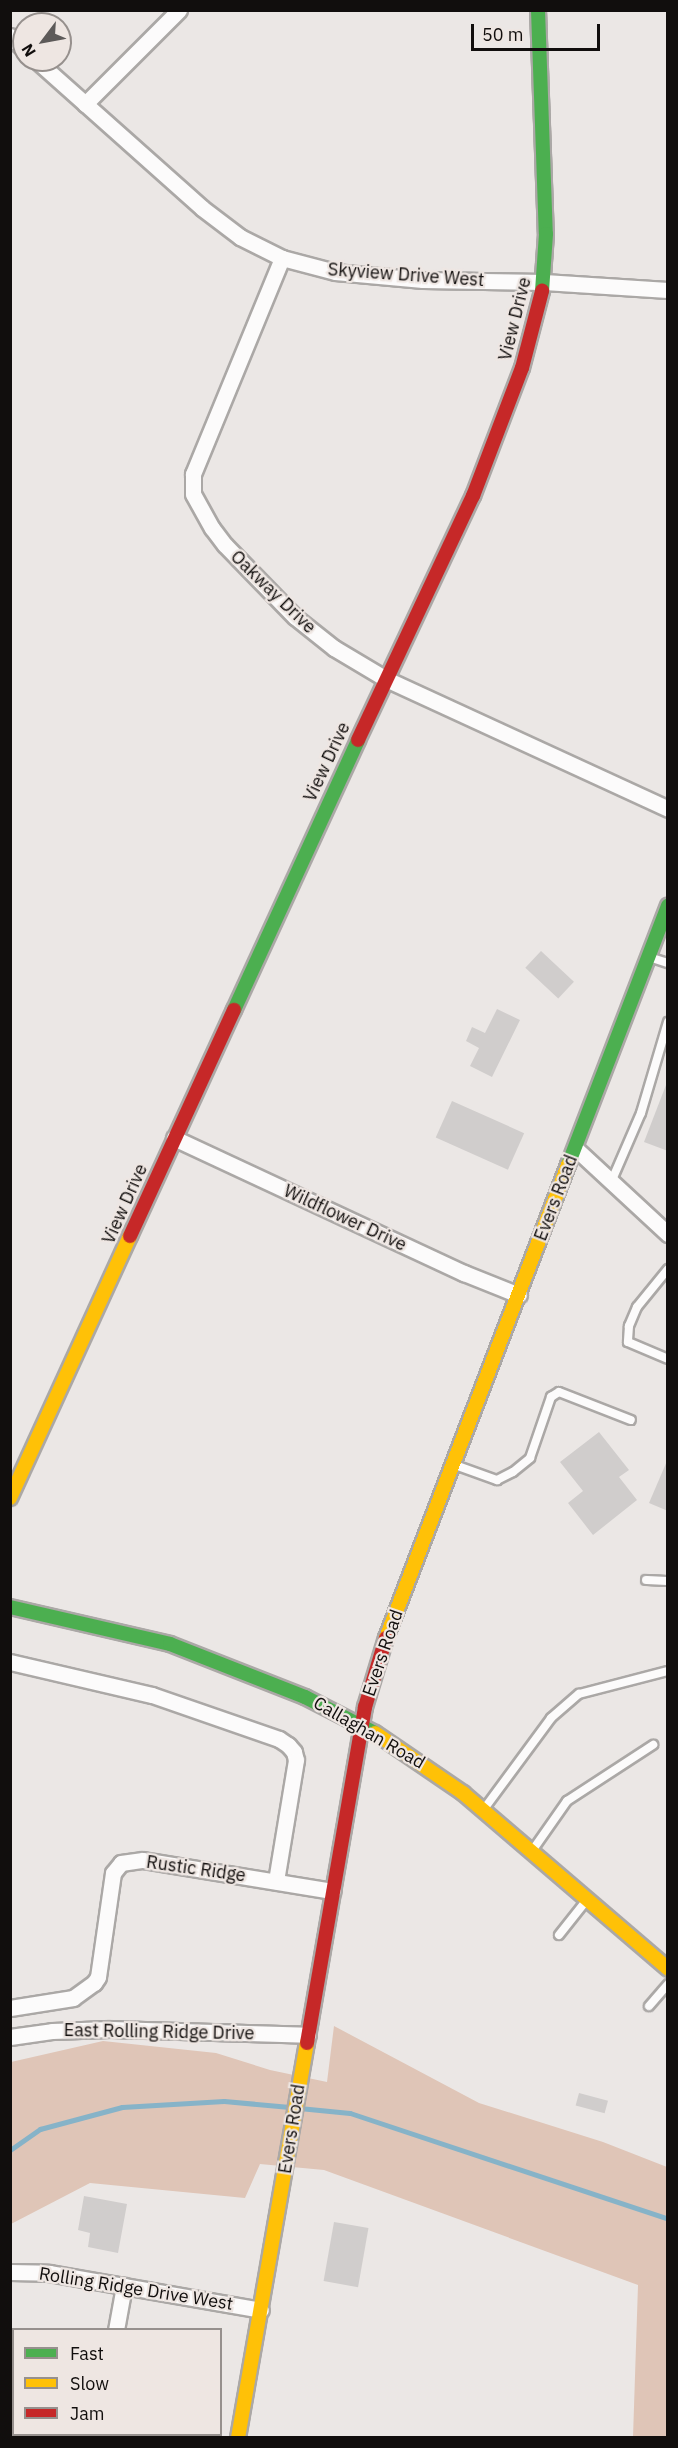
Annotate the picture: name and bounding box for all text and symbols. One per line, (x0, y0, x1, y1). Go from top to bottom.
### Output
north arrow (12, 12, 72, 72)
scale bar (474, 12, 603, 50)
text: 50 m (482, 23, 524, 46)
text: N (17, 40, 40, 61)
street label: Skyview Drive West (327, 259, 485, 291)
street label: View Drive (494, 275, 536, 363)
street label: Oakway Drive (226, 546, 320, 638)
street label: View Drive (299, 719, 355, 805)
street label: Evers Road (530, 1152, 582, 1244)
street label: View Drive (98, 1161, 152, 1247)
street label: Wildflower Drive (280, 1180, 410, 1256)
street label: Evers Road (358, 1607, 408, 1699)
street label: Callaghan Road (309, 1692, 429, 1774)
street label: Rustic Ridge (145, 1851, 247, 1887)
street label: East Rolling Ridge Drive (64, 2020, 254, 2044)
street label: Evers Road (274, 2083, 310, 2175)
street label: Rolling Ridge Drive West (37, 2263, 235, 2315)
legend (12, 2328, 222, 2436)
text: Fast (70, 2342, 104, 2365)
text: Slow (70, 2372, 109, 2395)
text: Jam (70, 2402, 105, 2425)

